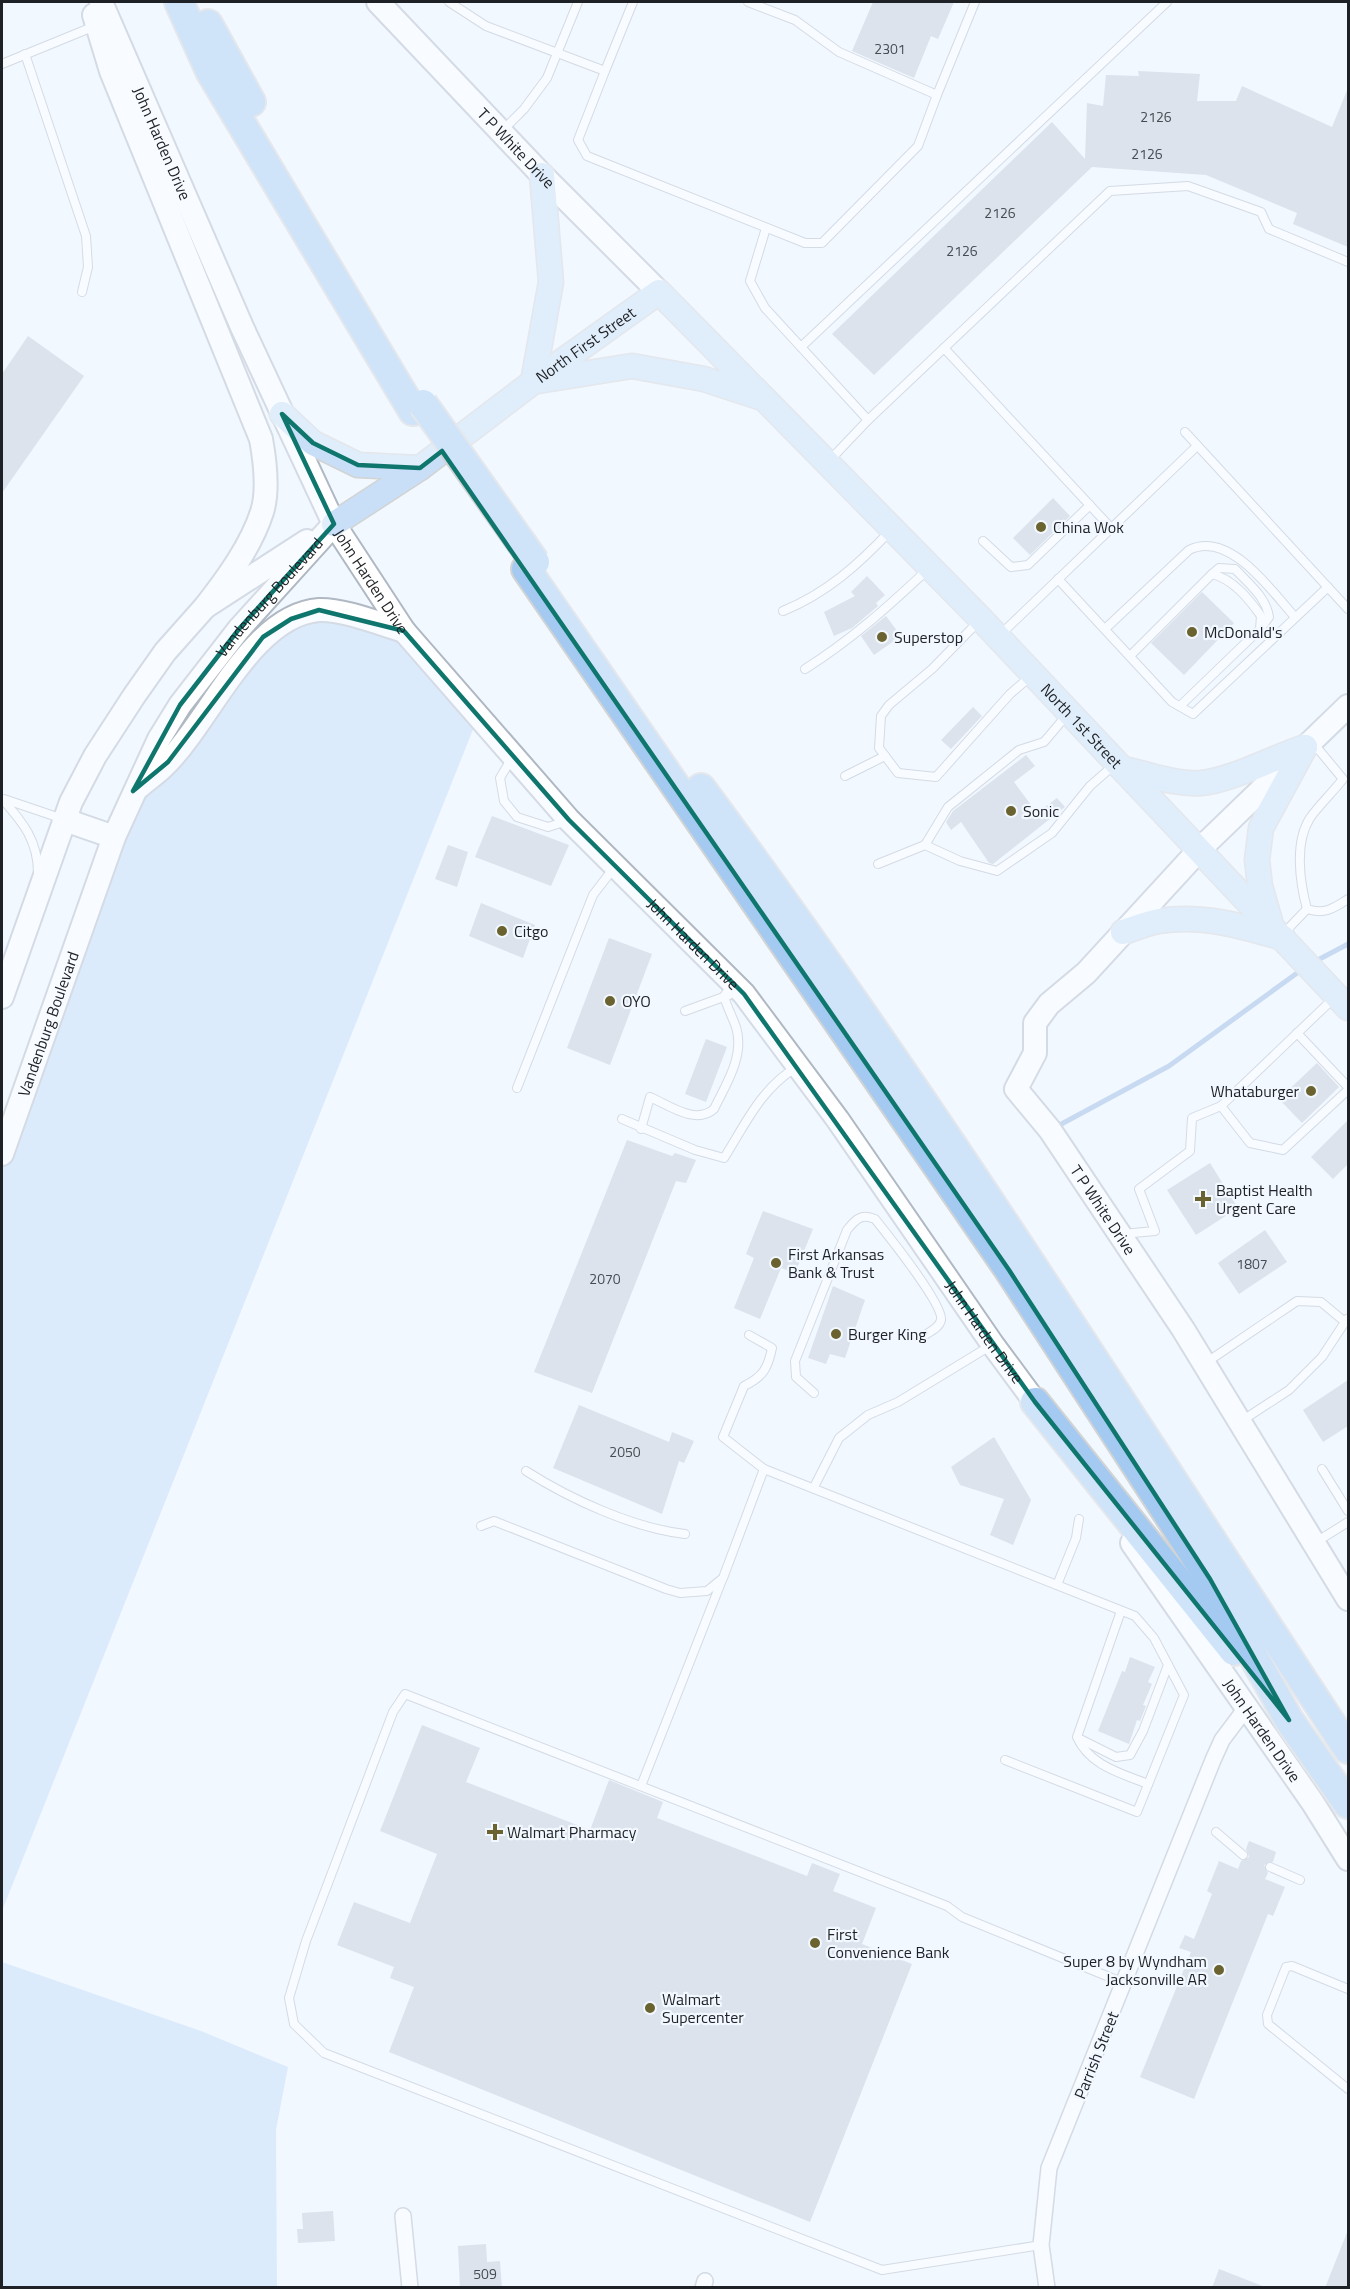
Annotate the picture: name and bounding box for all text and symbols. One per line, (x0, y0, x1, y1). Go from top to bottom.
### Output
house number: 2301 (874, 38, 906, 59)
street label: John Harden Drive (127, 83, 198, 204)
street label: T P White Drive (472, 102, 561, 194)
house number: 2126 (1140, 106, 1172, 127)
house number: 2126 (1131, 143, 1163, 164)
house number: 2126 (984, 202, 1016, 223)
house number: 2126 (946, 240, 978, 261)
street label: North First Street (530, 300, 641, 389)
place label: China Wok (1053, 515, 1124, 539)
marker: China Wok (1034, 520, 1048, 534)
street label: John Harden Drive (328, 524, 415, 639)
street label: Vandenburg Boulevard (210, 532, 328, 662)
place label: McDonald's (1204, 620, 1283, 644)
place label: Superstop (894, 625, 963, 649)
marker: McDonald's (1185, 625, 1199, 639)
marker: Superstop (875, 630, 889, 644)
street label: North 1st Street (1035, 678, 1128, 774)
place label: Sonic (1023, 799, 1059, 823)
marker: Sonic (1004, 804, 1018, 818)
street label: John Harden Drive (642, 892, 745, 995)
place label: Citgo (514, 919, 549, 943)
marker: Citgo (495, 924, 509, 938)
street label: Vandenburg Boulevard (11, 948, 85, 1100)
place label: OYO (622, 989, 651, 1013)
marker: OYO (603, 994, 617, 1008)
place label: Whataburger (1210, 1079, 1299, 1103)
marker: Whataburger (1304, 1084, 1318, 1098)
street label: T P White Drive (1065, 1160, 1142, 1259)
place label: Baptist Health Urgent Care (1216, 1178, 1313, 1220)
marker: Baptist Health Urgent Care (1194, 1190, 1212, 1208)
place label: First Arkansas Bank & Trust (788, 1242, 884, 1284)
house number: 1807 (1236, 1253, 1268, 1274)
marker: First Arkansas Bank & Trust (769, 1256, 783, 1270)
house number: 2070 (589, 1268, 621, 1289)
street label: John Harden Drive (940, 1275, 1029, 1388)
place label: Burger King (848, 1322, 927, 1346)
marker: Burger King (829, 1327, 843, 1341)
house number: 2050 (609, 1441, 641, 1462)
street label: John Harden Drive (1218, 1673, 1307, 1787)
place label: Walmart Pharmacy (507, 1820, 637, 1844)
marker: Walmart Pharmacy (488, 1825, 502, 1839)
place label: First Convenience Bank (827, 1922, 950, 1964)
marker: First Convenience Bank (808, 1936, 822, 1950)
place label: Super 8 by Wyndham Jacksonville AR (1063, 1949, 1207, 1991)
marker: Super 8 by Wyndham Jacksonville AR (1212, 1963, 1226, 1977)
place label: Walmart Supercenter (662, 1987, 744, 2029)
marker: Walmart Supercenter (643, 2001, 657, 2015)
street label: Parrish Street (1067, 2007, 1125, 2103)
house number: 509 (473, 2263, 497, 2284)

